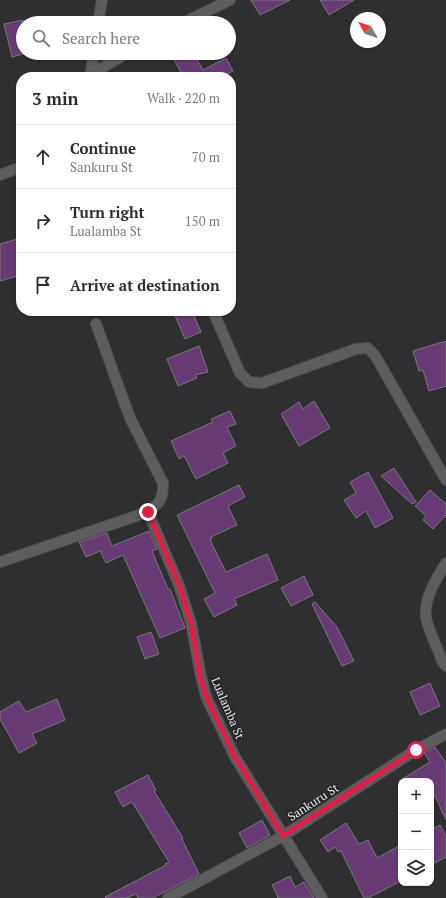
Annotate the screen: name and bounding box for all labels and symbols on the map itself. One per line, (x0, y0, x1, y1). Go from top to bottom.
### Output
north arrow (350, 12, 386, 48)
route end (139, 503, 157, 521)
street label: Lualamba St (208, 675, 248, 742)
route start (407, 741, 425, 759)
street label: Sankuru St (285, 780, 342, 824)

